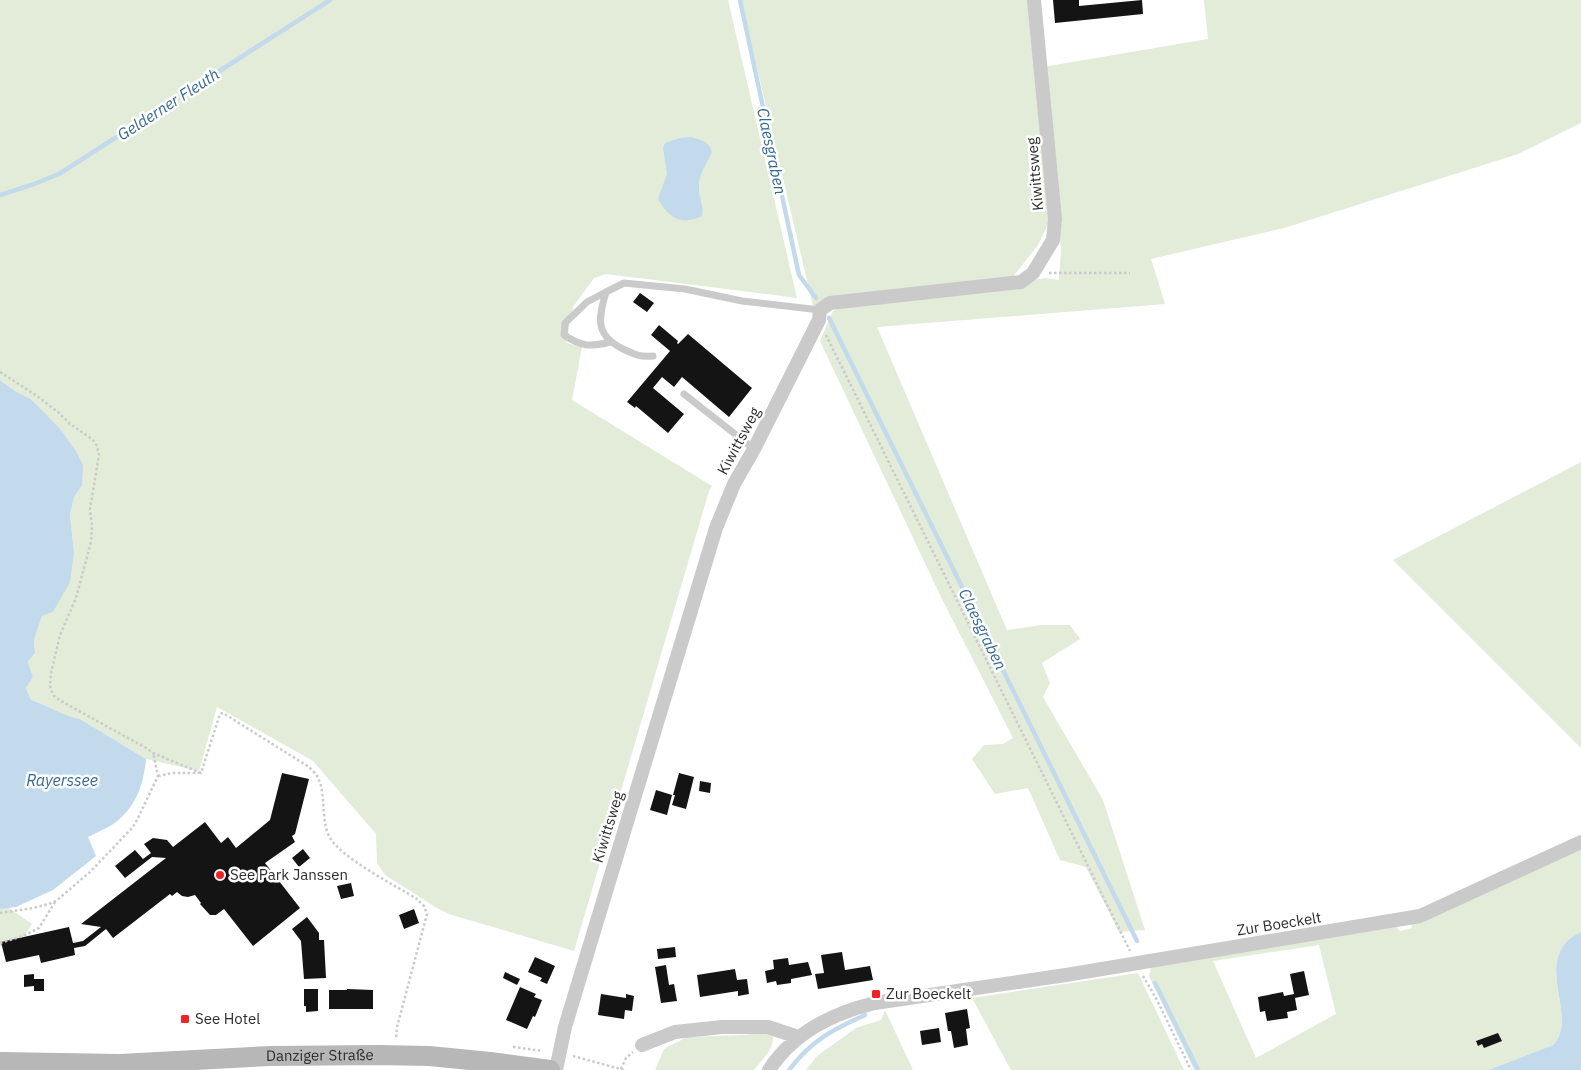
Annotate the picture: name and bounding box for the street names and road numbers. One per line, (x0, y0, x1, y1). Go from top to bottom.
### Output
street label: Kiwittsweg (1022, 136, 1047, 212)
street label: Kiwittsweg (713, 404, 764, 478)
street label: Kiwittsweg (588, 789, 627, 865)
street label: Zur Boeckelt (1235, 907, 1323, 940)
street label: Danziger Straße (266, 1045, 374, 1065)

